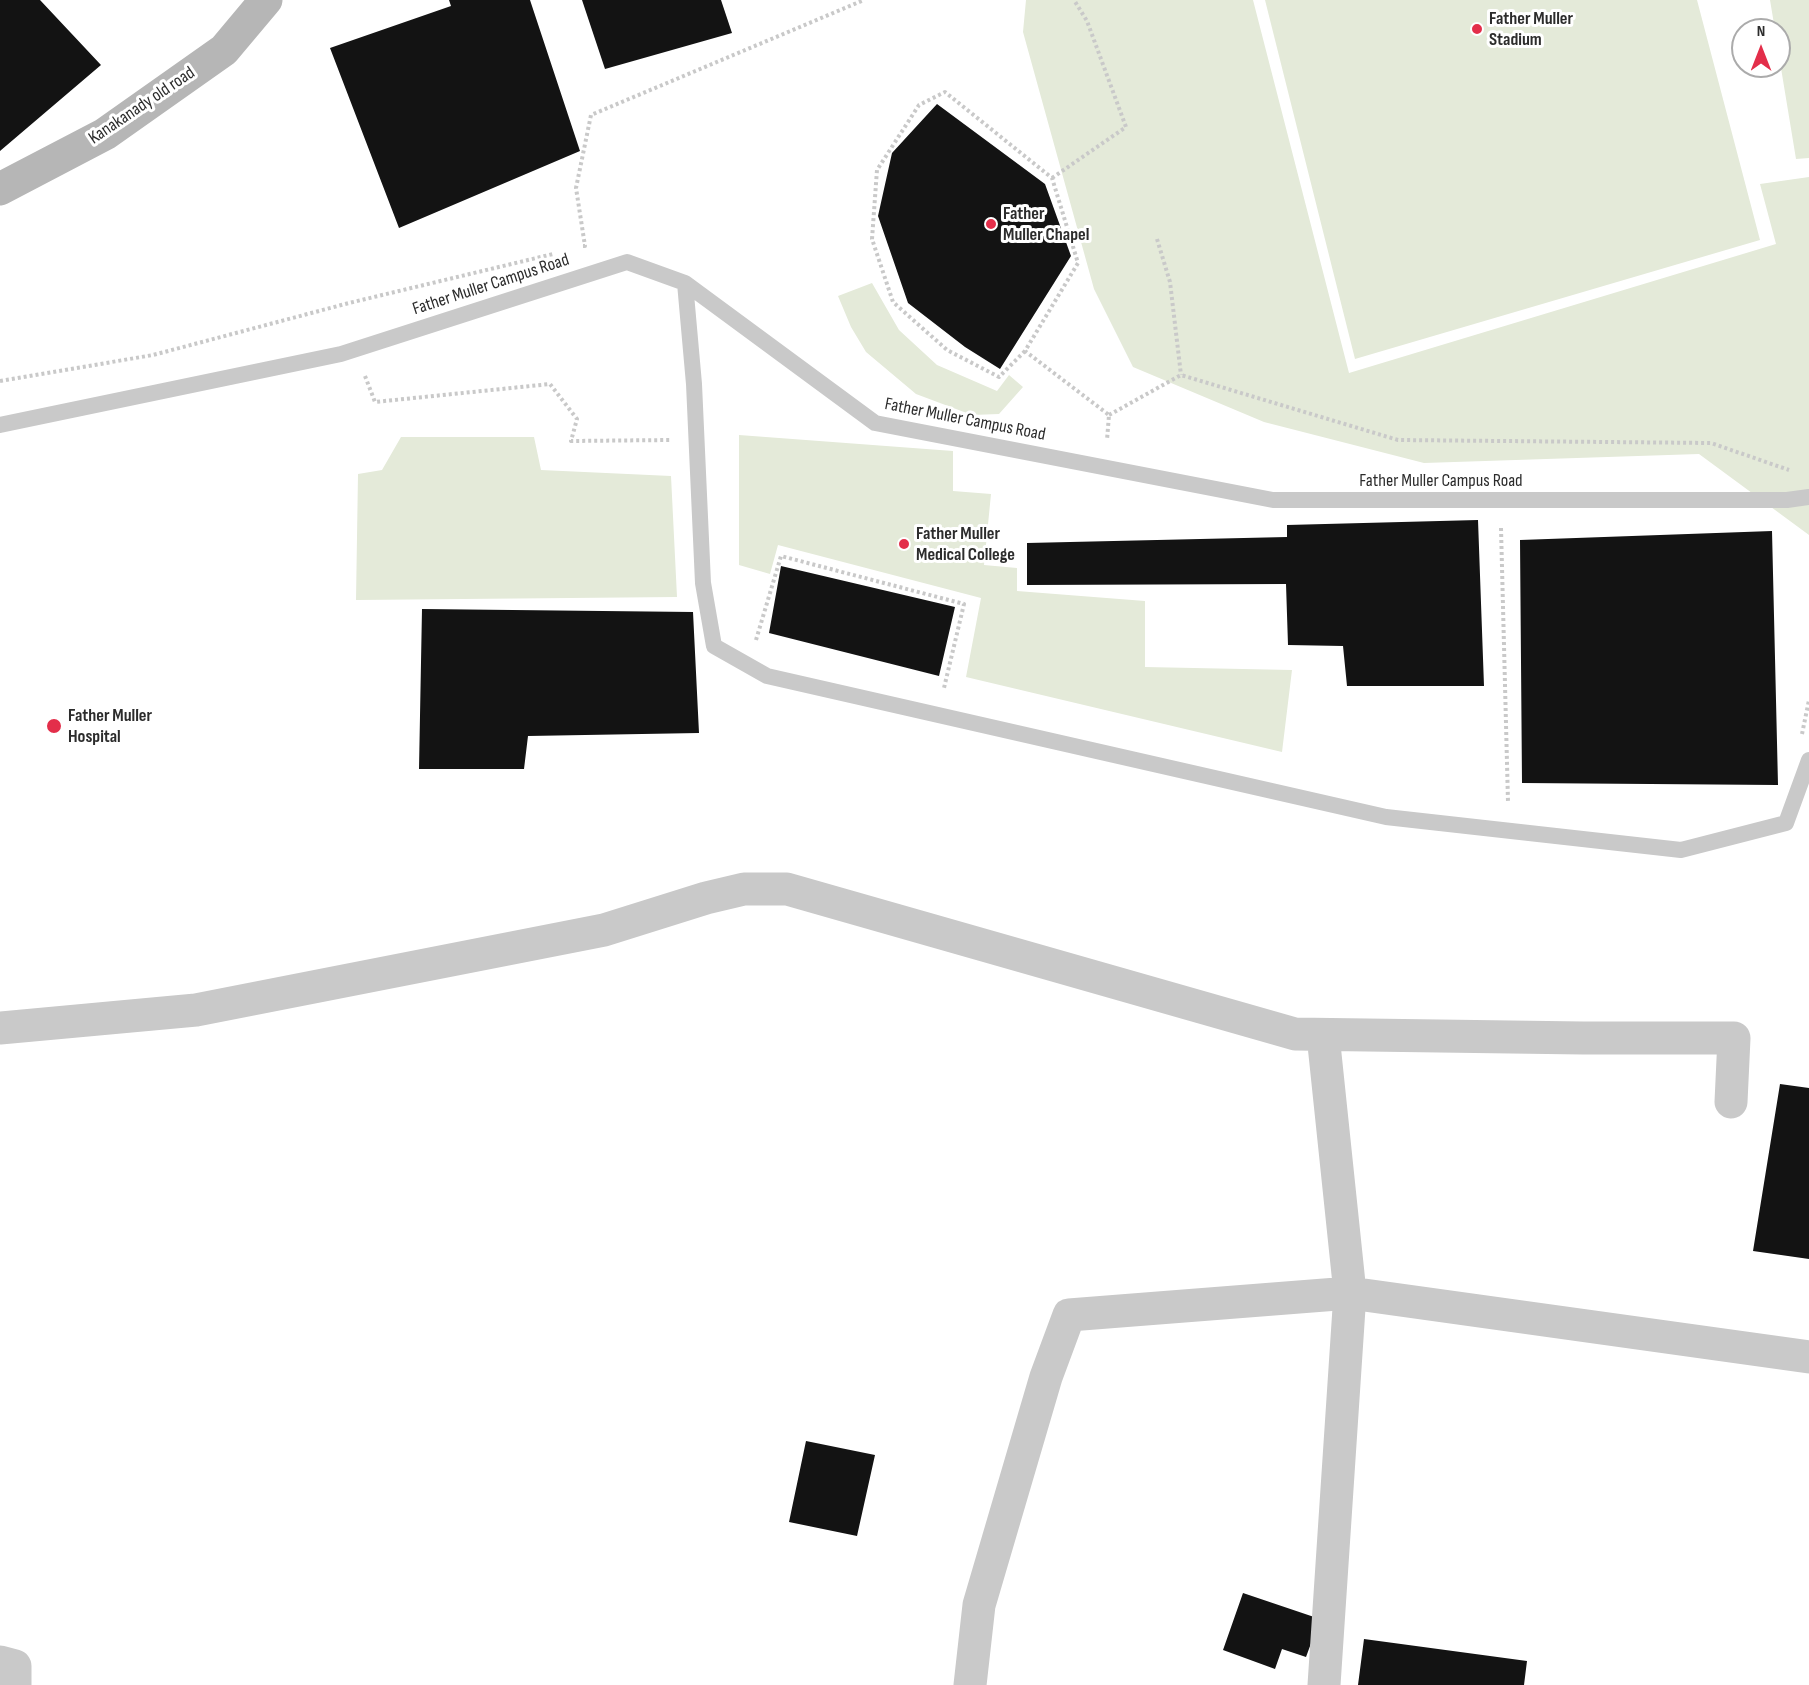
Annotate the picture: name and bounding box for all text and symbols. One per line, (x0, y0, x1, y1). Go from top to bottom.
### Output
place label: Father Muller Stadium (1489, 8, 1573, 50)
north arrow (1731, 18, 1791, 78)
marker: Father Muller Stadium (1470, 22, 1484, 36)
text: N (1757, 22, 1765, 41)
street label: Kanakanady old road (85, 63, 199, 149)
place label: Father Muller Chapel (1003, 203, 1089, 246)
marker: Father Muller Chapel (984, 217, 998, 231)
street label: Father Muller Campus Road (410, 250, 572, 320)
street label: Father Muller Campus Road (883, 394, 1047, 446)
street label: Father Muller Campus Road (1359, 470, 1523, 492)
place label: Father Muller Medical College (916, 523, 1015, 566)
marker: Father Muller Medical College (897, 537, 911, 551)
place label: Father Muller Hospital (68, 705, 152, 748)
marker: Father Muller Hospital (45, 717, 63, 735)

